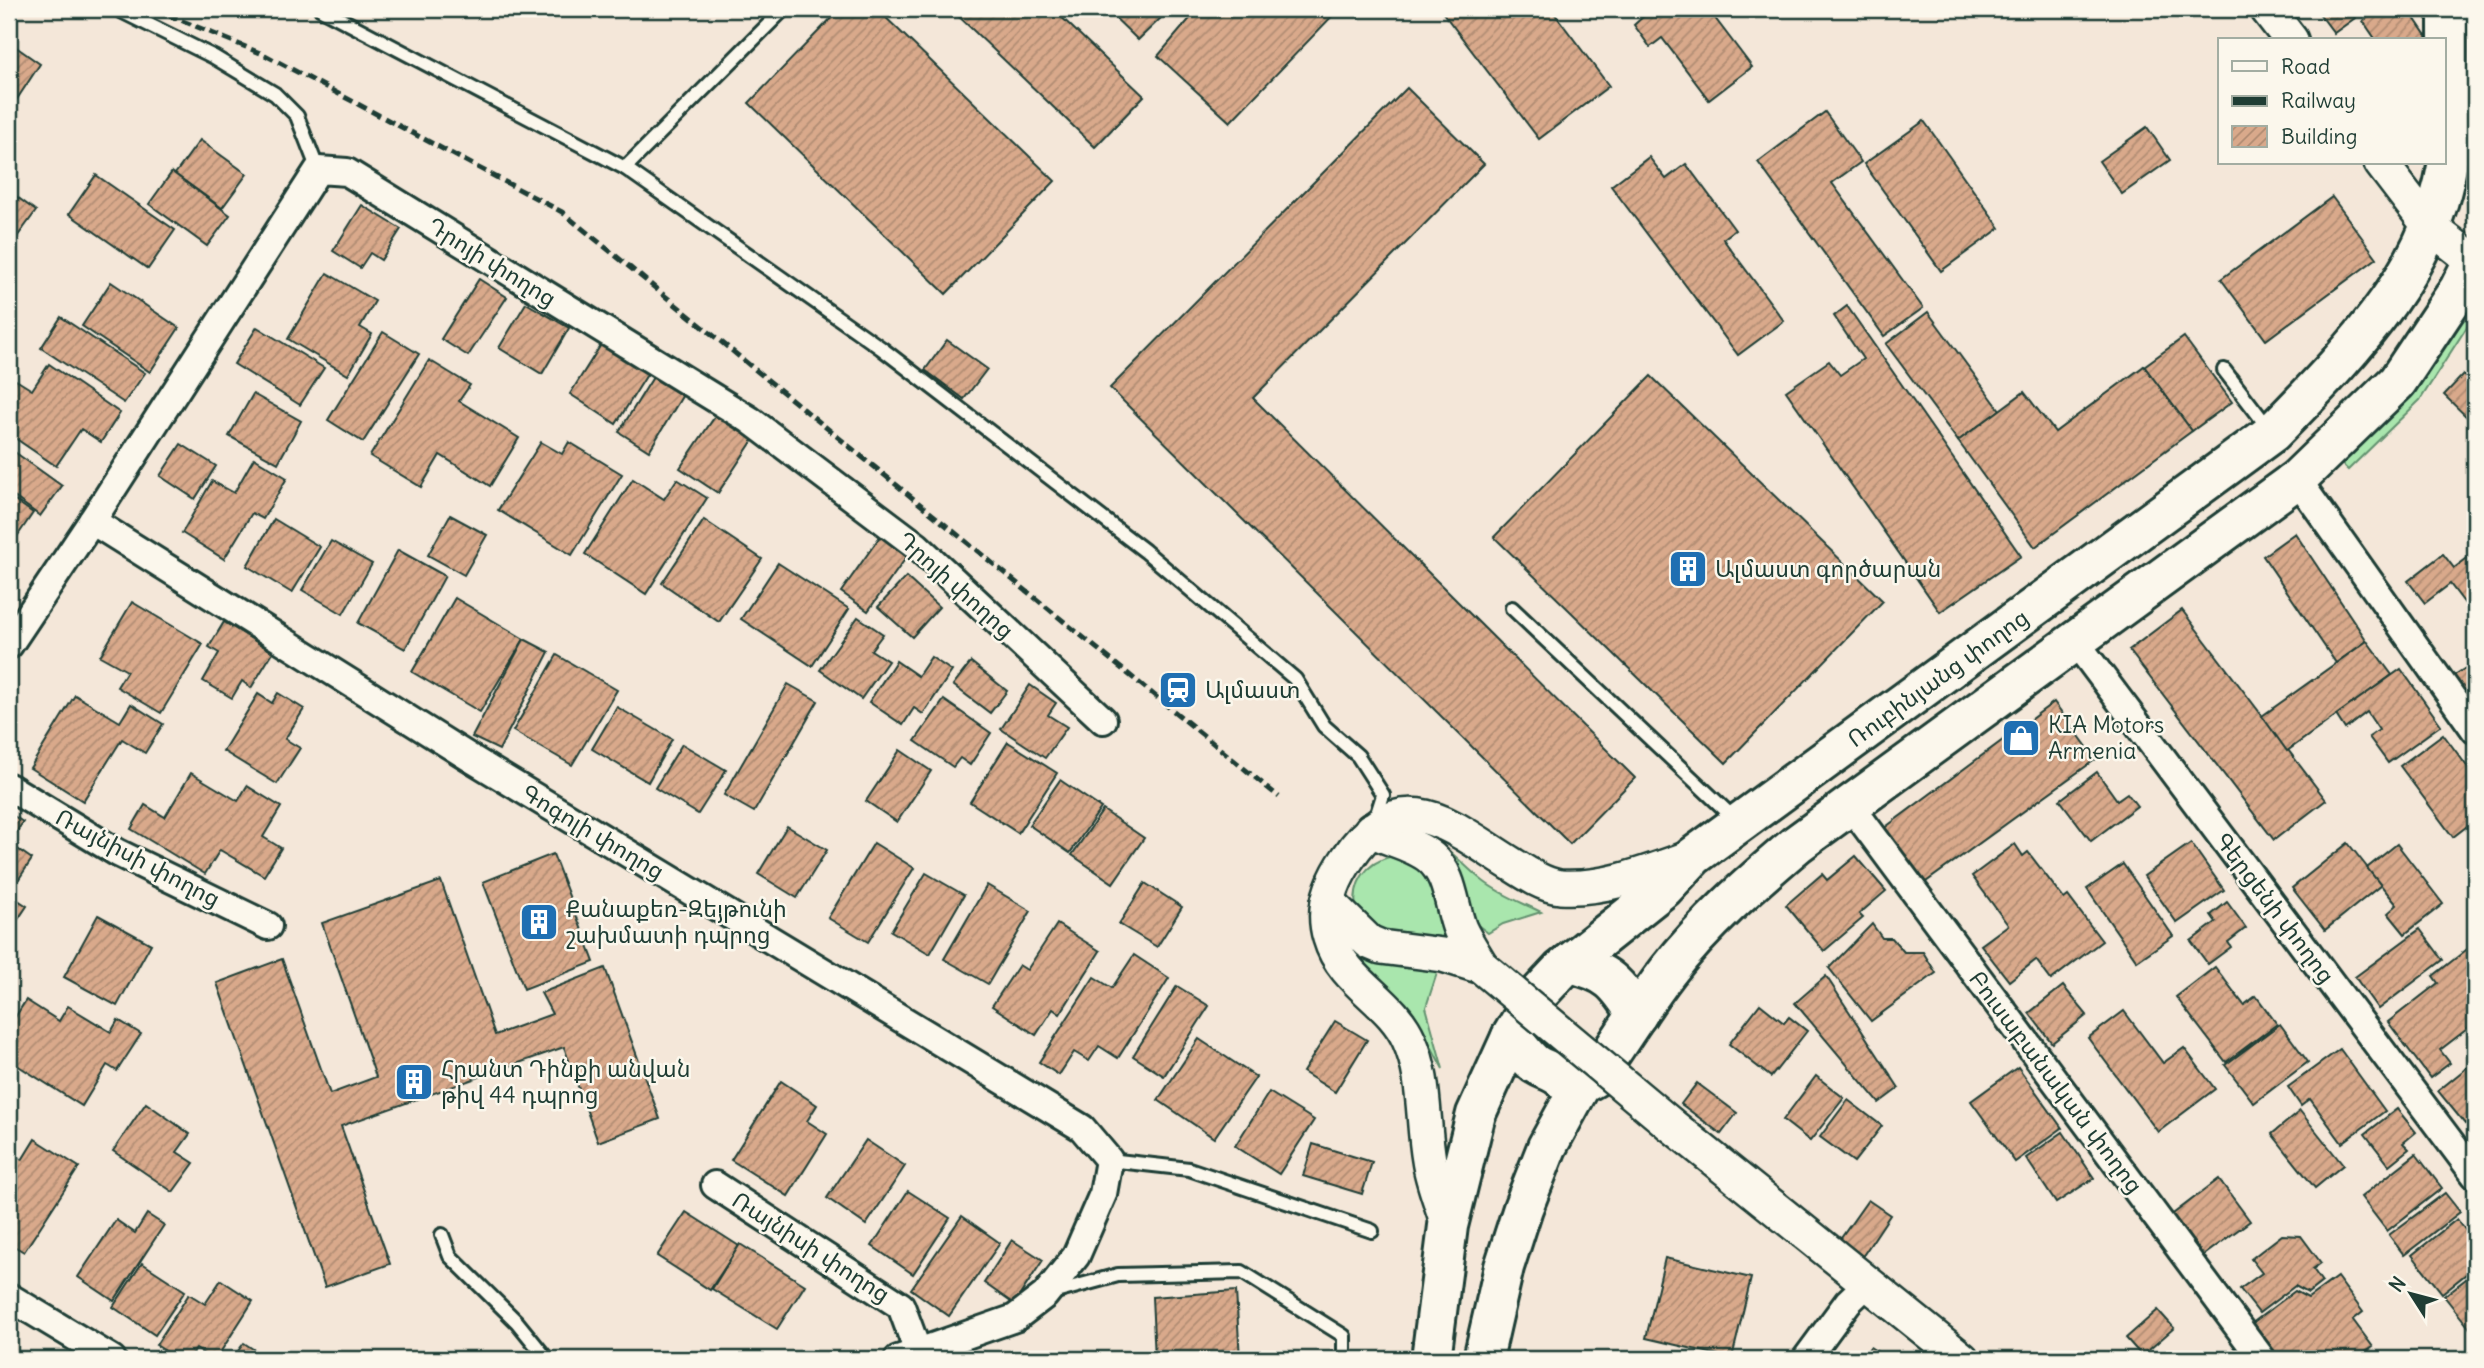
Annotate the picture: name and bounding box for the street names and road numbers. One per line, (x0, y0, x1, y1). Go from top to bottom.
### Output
street label: Դրոյի փողոց (423, 211, 562, 313)
street label: Դրոյի փողոց (892, 525, 1020, 644)
street label: Ռուբինյանց փողոց (1842, 602, 2034, 753)
street label: Գոգոլի փողոց (517, 778, 670, 886)
street label: Ռայնիսի փողոց (51, 802, 225, 913)
street label: Գերցենի փողոց (2209, 827, 2342, 989)
street label: Բուսաբանական փողոց (1963, 965, 2150, 1199)
street label: Ռայնիսի փողոց (727, 1185, 896, 1308)

